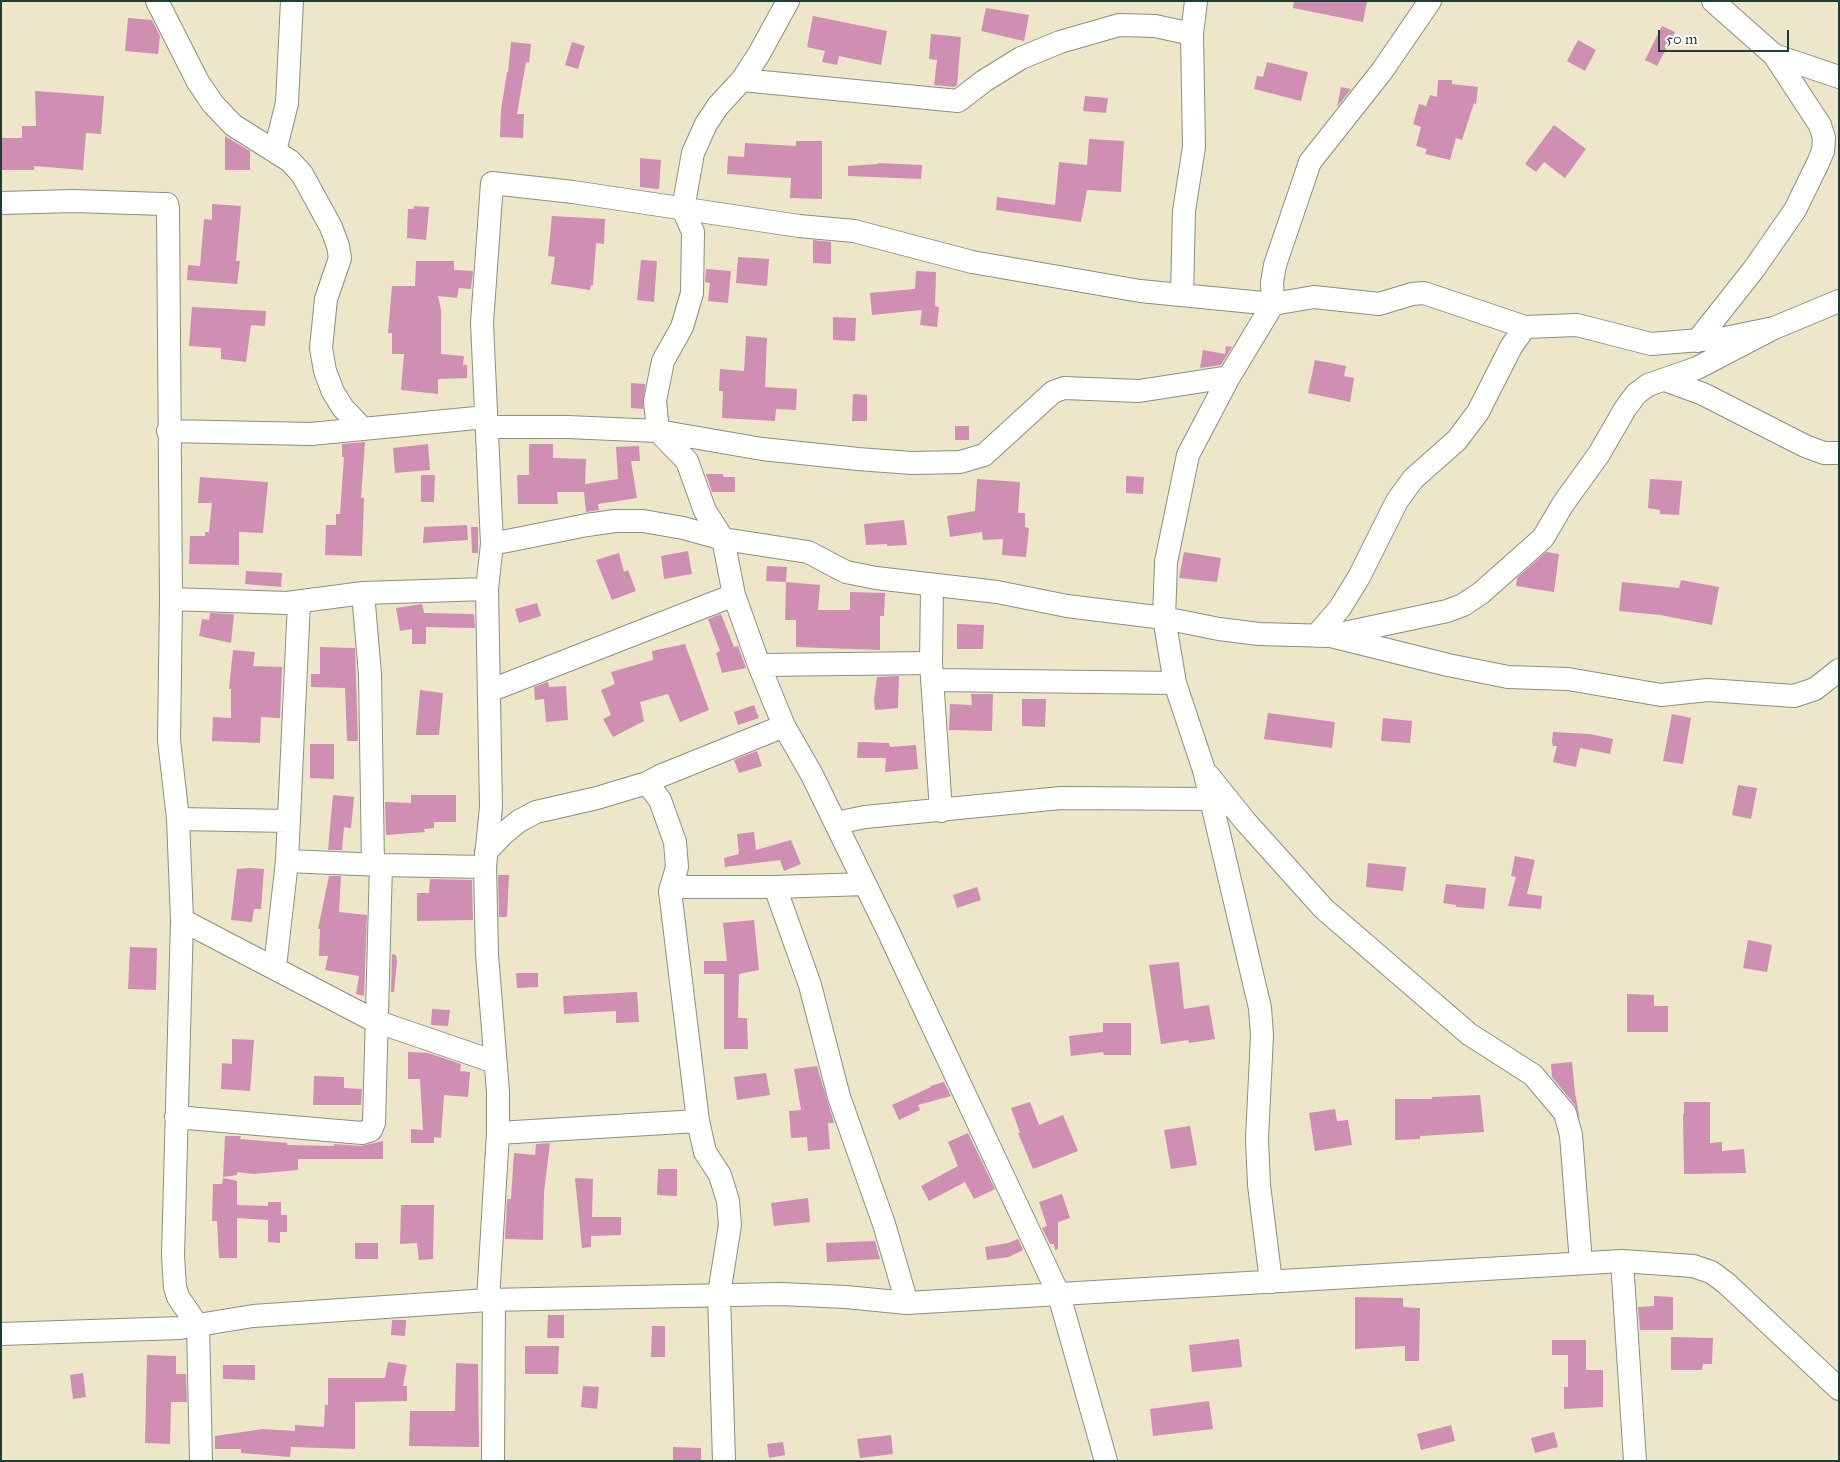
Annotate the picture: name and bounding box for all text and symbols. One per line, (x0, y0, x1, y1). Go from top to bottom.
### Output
scale bar (1660, 20, 1791, 52)
text: 50 m (1666, 30, 1698, 48)

